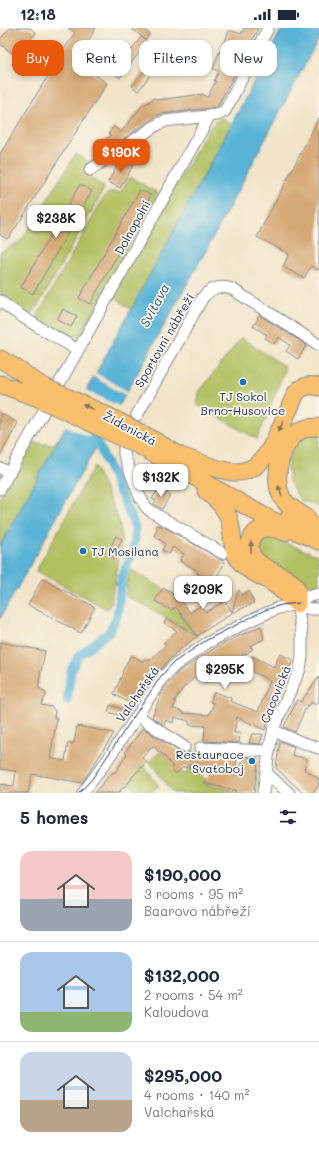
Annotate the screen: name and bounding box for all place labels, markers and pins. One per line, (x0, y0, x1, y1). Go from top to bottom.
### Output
pin: $190K (93, 139, 149, 173)
pin: $238K (28, 205, 84, 239)
marker: TJ Sokol Brno-Husovice (238, 377, 248, 387)
place label: TJ Sokol Brno-Husovice (201, 388, 285, 418)
pin: $132K (133, 464, 189, 498)
place label: TJ Mosilana (91, 543, 159, 559)
marker: TJ Mosilana (78, 546, 88, 556)
pin: $209K (175, 576, 231, 610)
pin: $295K (197, 656, 253, 690)
place label: Restaurace Svatoboj (176, 746, 244, 776)
marker: Restaurace Svatoboj (247, 756, 257, 766)

